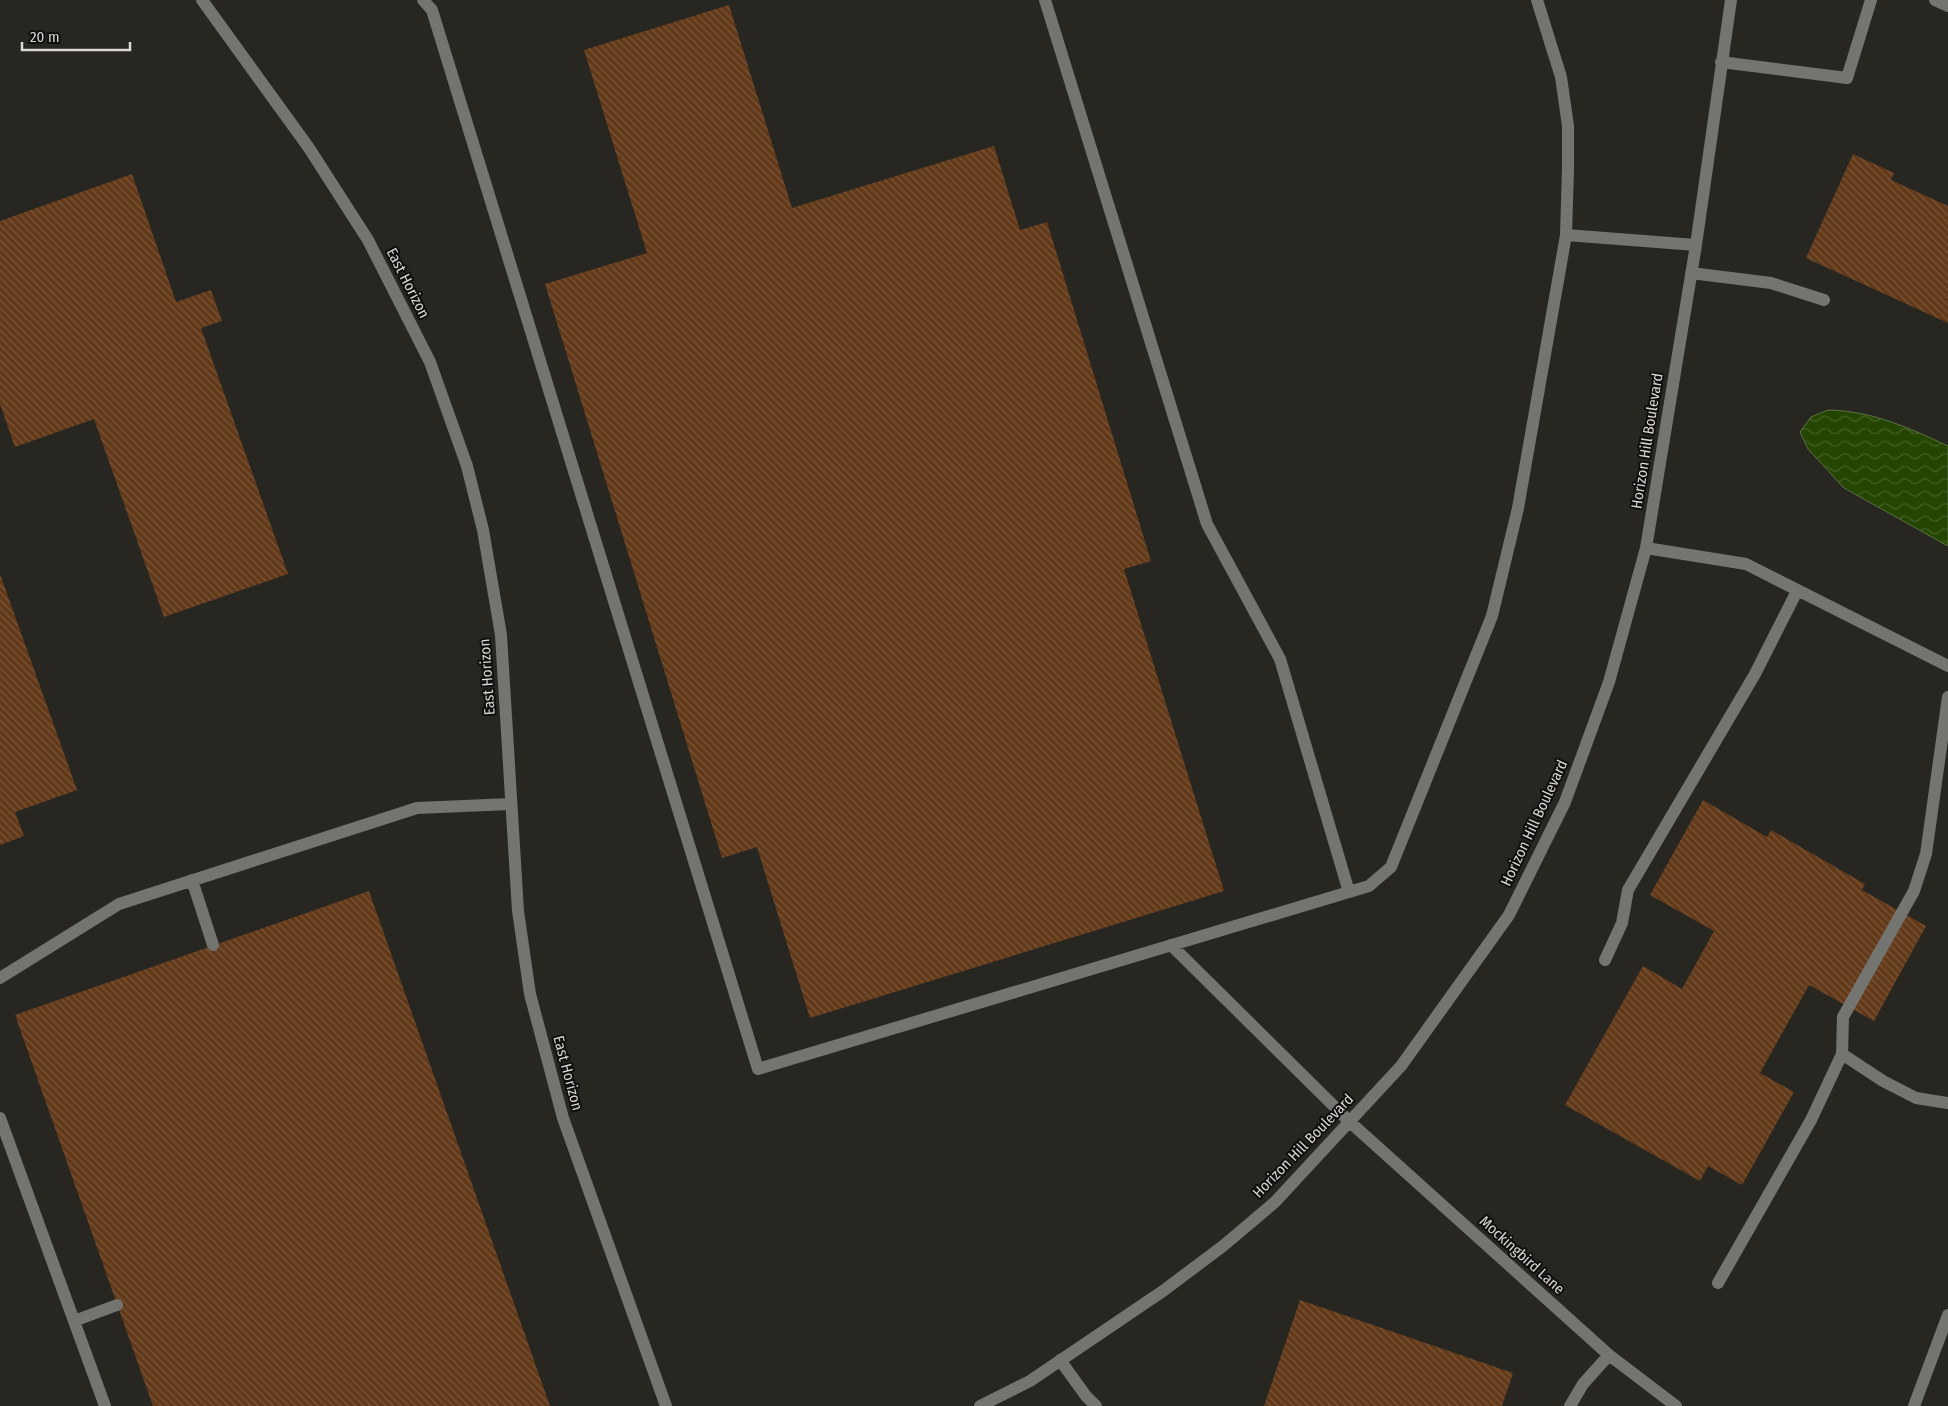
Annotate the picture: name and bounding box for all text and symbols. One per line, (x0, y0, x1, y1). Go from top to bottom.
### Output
scale bar (22, 20, 130, 52)
text: 20 m (30, 28, 60, 46)
street label: East Horizon (383, 245, 433, 321)
street label: Horizon Hill Boulevard (1627, 372, 1667, 510)
street label: East Horizon (475, 638, 499, 716)
street label: Horizon Hill Boulevard (1497, 757, 1571, 889)
street label: East Horizon (549, 1034, 587, 1112)
street label: Horizon Hill Boulevard (1249, 1090, 1357, 1202)
street label: Mockingbird Lane (1476, 1212, 1568, 1298)

